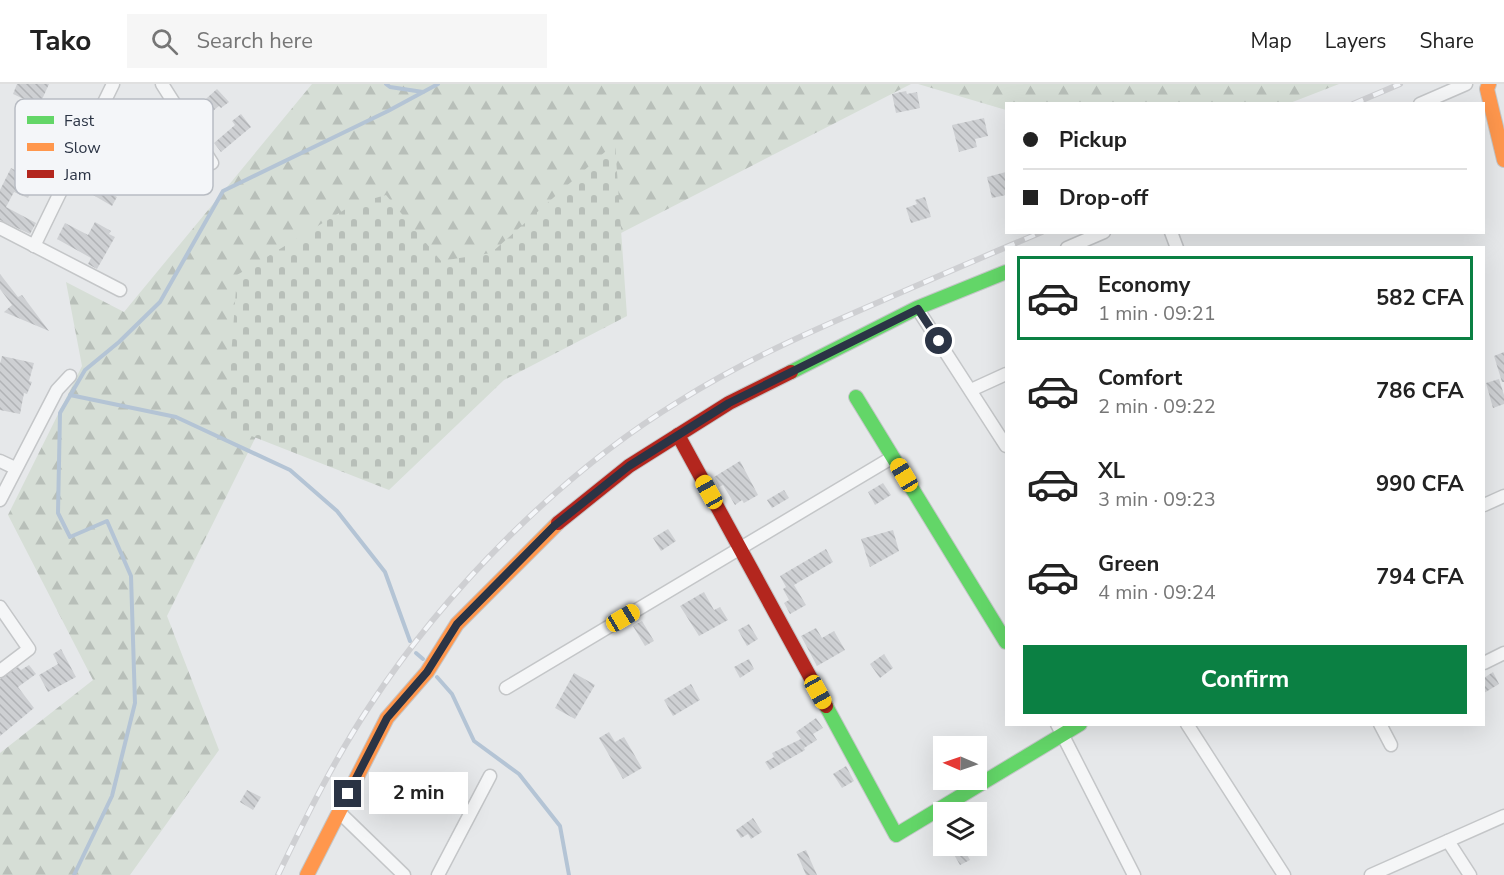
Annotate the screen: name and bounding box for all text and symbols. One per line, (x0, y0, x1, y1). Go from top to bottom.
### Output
search box (127, 14, 547, 68)
text: Tako (30, 22, 91, 60)
icon: search (148, 25, 181, 58)
text: Search here (196, 26, 313, 56)
text: Map (1250, 27, 1292, 55)
text: Layers (1325, 27, 1386, 55)
text: Share (1419, 27, 1474, 55)
legend (15, 99, 213, 195)
text: Fast (64, 110, 95, 132)
text: Pickup (1059, 125, 1127, 155)
text: Slow (64, 137, 101, 159)
text: Jam (63, 164, 91, 186)
text: Drop-off (1059, 183, 1148, 213)
text: Economy (1098, 270, 1190, 300)
icon: car (1026, 271, 1080, 325)
text: 582 CFA (1376, 283, 1464, 313)
text: 1 min · 09:21 (1098, 300, 1216, 327)
route start (925, 327, 952, 354)
text: Comfort (1098, 363, 1182, 393)
icon: car (1026, 364, 1080, 418)
text: 786 CFA (1376, 376, 1464, 406)
text: 2 min · 09:22 (1098, 393, 1216, 420)
car (887, 455, 921, 495)
text: XL (1098, 456, 1125, 486)
icon: car (1026, 457, 1080, 511)
text: 990 CFA (1376, 469, 1464, 499)
car (692, 472, 726, 512)
text: 3 min · 09:23 (1098, 486, 1216, 513)
text: Green (1098, 549, 1159, 579)
icon: car (1026, 550, 1080, 604)
text: 794 CFA (1376, 562, 1464, 592)
text: 4 min · 09:24 (1098, 579, 1216, 606)
car (603, 601, 643, 635)
button: Confirm (1023, 645, 1467, 714)
car (801, 672, 835, 712)
north arrow (933, 736, 987, 790)
map controls (933, 736, 987, 856)
callout: 2 min (369, 773, 468, 815)
text: 2 min (393, 779, 444, 806)
route end (334, 780, 361, 807)
button: layers (933, 802, 987, 856)

